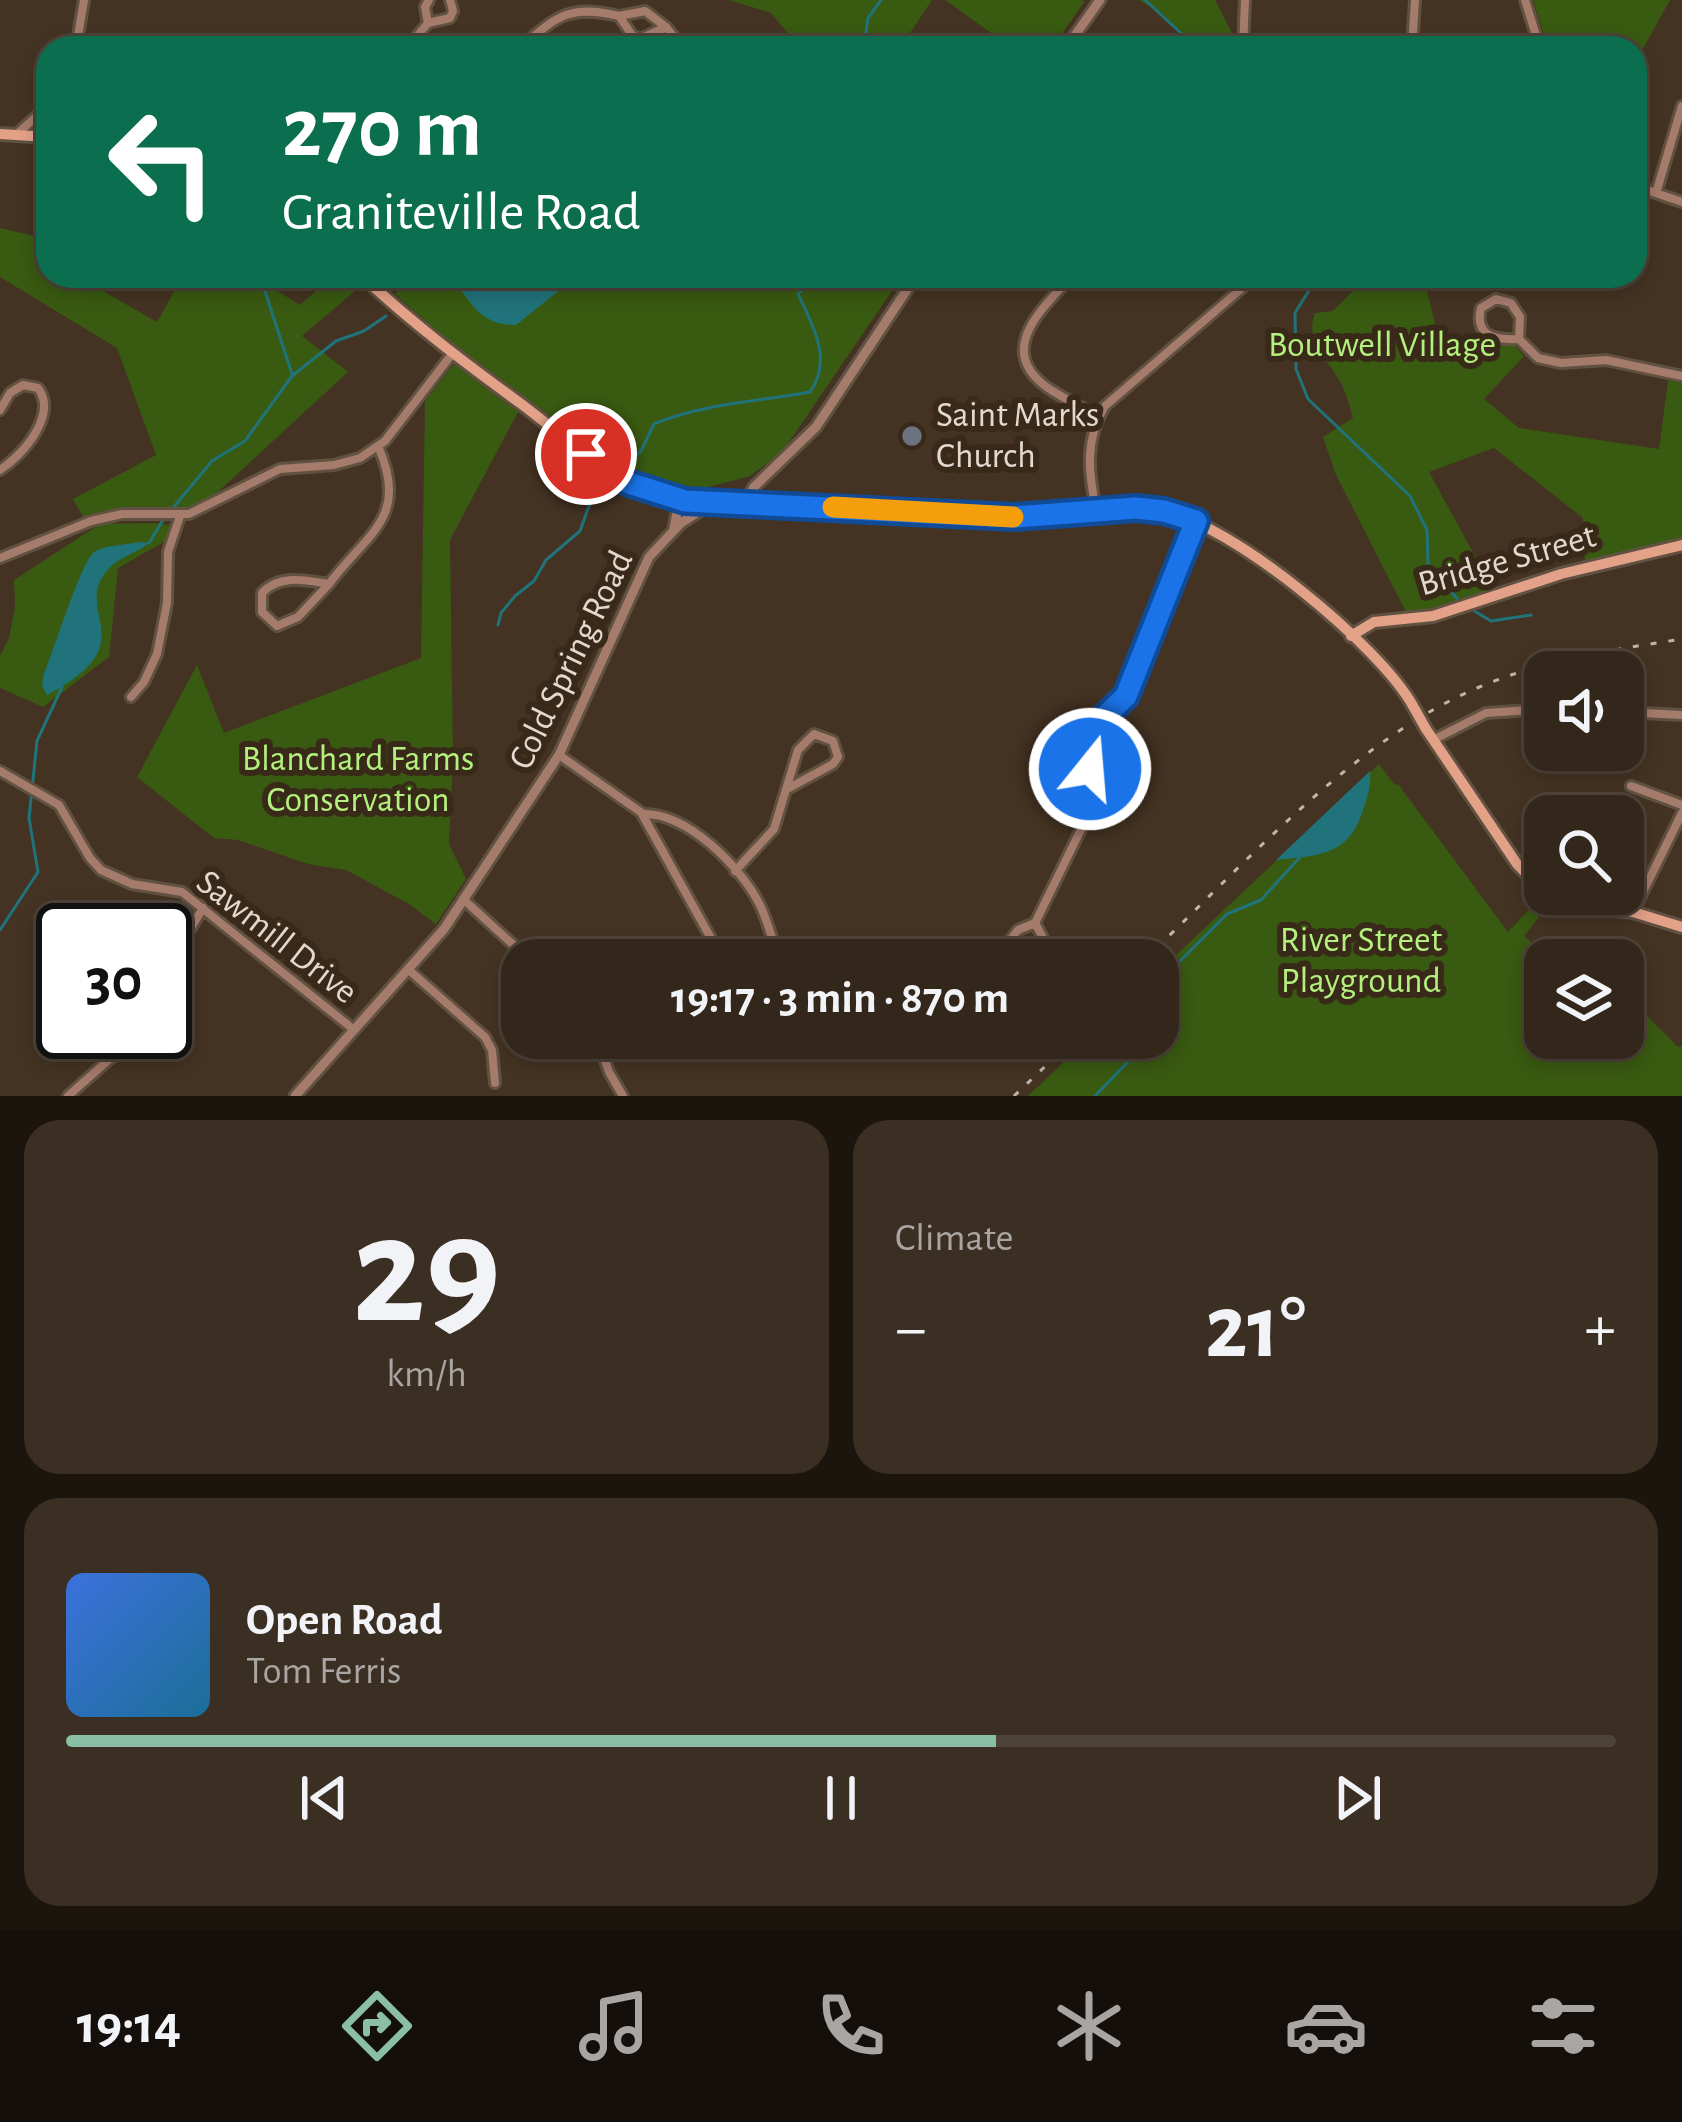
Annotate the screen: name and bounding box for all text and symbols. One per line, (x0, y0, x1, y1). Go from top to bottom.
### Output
icon: left (84, 84, 240, 240)
text: 270 m (282, 88, 482, 172)
text: Graniteville Road (282, 186, 641, 240)
park label: Boutwell Village (1268, 327, 1496, 363)
place label: Saint Marks Church (936, 397, 1099, 474)
pin (535, 403, 637, 505)
icon: arrive (553, 421, 619, 487)
marker: Saint Marks Church (899, 423, 925, 449)
street label: Bridge Street (1414, 517, 1600, 602)
street label: Cold Spring Road (503, 545, 639, 775)
map controls (1524, 651, 1644, 1059)
button: sound (1524, 651, 1644, 771)
position arrow (1027, 706, 1153, 832)
park label: Blanchard Farms Conservation (242, 741, 474, 818)
button: search (1524, 795, 1644, 915)
street label: Sawmill Drive (190, 863, 364, 1011)
speed limit sign: 30 (36, 903, 192, 1059)
park label: River Street Playground (1280, 922, 1443, 999)
button: layers (1524, 939, 1644, 1059)
text: 19:17 · 3 min · 870 m (671, 976, 1009, 1021)
text: 29 (352, 1195, 501, 1351)
text: Climate (895, 1219, 1013, 1258)
text: 21° (1205, 1284, 1306, 1374)
text: − (895, 1296, 927, 1362)
text: + (1584, 1296, 1616, 1362)
text: km/h (386, 1355, 467, 1394)
text: Open Road (246, 1598, 443, 1643)
text: Tom Ferris (246, 1652, 402, 1691)
icon: previous (291, 1765, 357, 1831)
icon: pause (808, 1765, 874, 1831)
icon: next (1325, 1765, 1391, 1831)
icon: directions (335, 1984, 419, 2068)
icon: music (572, 1984, 656, 2068)
icon: phone (809, 1984, 893, 2068)
icon: climate (1047, 1984, 1131, 2068)
icon: car (1284, 1984, 1368, 2068)
icon: filters (1521, 1984, 1605, 2068)
text: 19:14 (77, 1999, 181, 2053)

